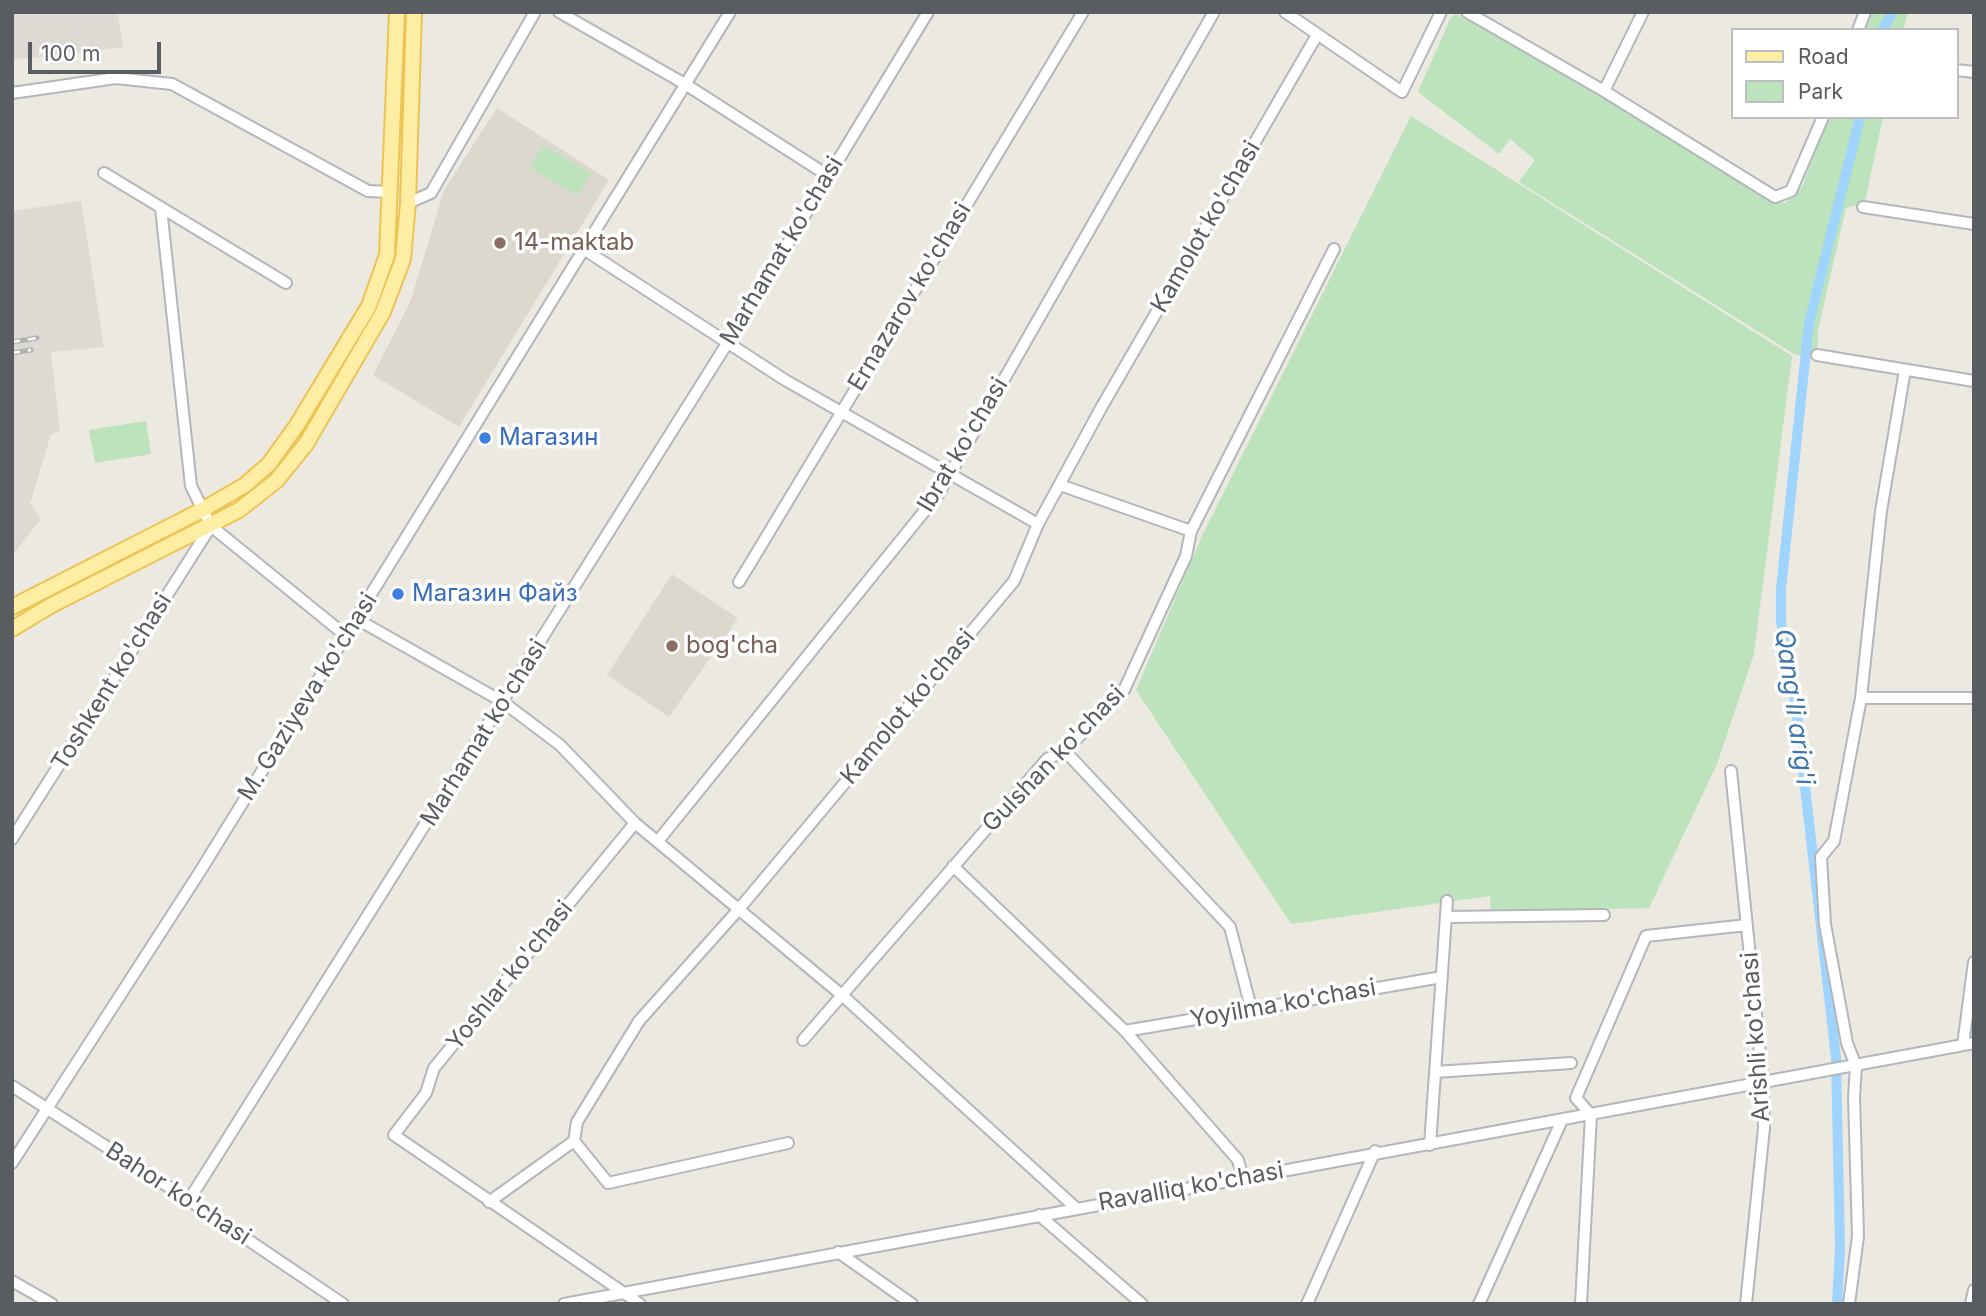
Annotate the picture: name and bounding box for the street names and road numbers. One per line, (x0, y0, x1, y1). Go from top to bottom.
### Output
street label: Kamolot ko'chasi (1145, 136, 1267, 318)
street label: Marhamat ko'chasi (714, 152, 850, 350)
street label: Ernazarov ko'chasi (842, 198, 978, 396)
street label: Ibrat ko'chasi (912, 373, 1014, 517)
street label: Toshkent ko'chasi (46, 588, 178, 776)
street label: M. Gaziyeva ko'chasi (232, 588, 384, 806)
street label: Kamolot ko'chasi (835, 624, 981, 790)
street label: Marhamat ko'chasi (415, 634, 553, 832)
street label: Gulshan ko'chasi (977, 680, 1131, 838)
street label: Yoshlar ko'chasi (441, 895, 579, 1057)
street label: Arishli ko'chasi (1736, 951, 1776, 1123)
street label: Yoyilma ko'chasi (1188, 973, 1378, 1035)
street label: Bahor ko'chasi (100, 1136, 256, 1252)
street label: Ravalliq ko'chasi (1096, 1157, 1286, 1217)

